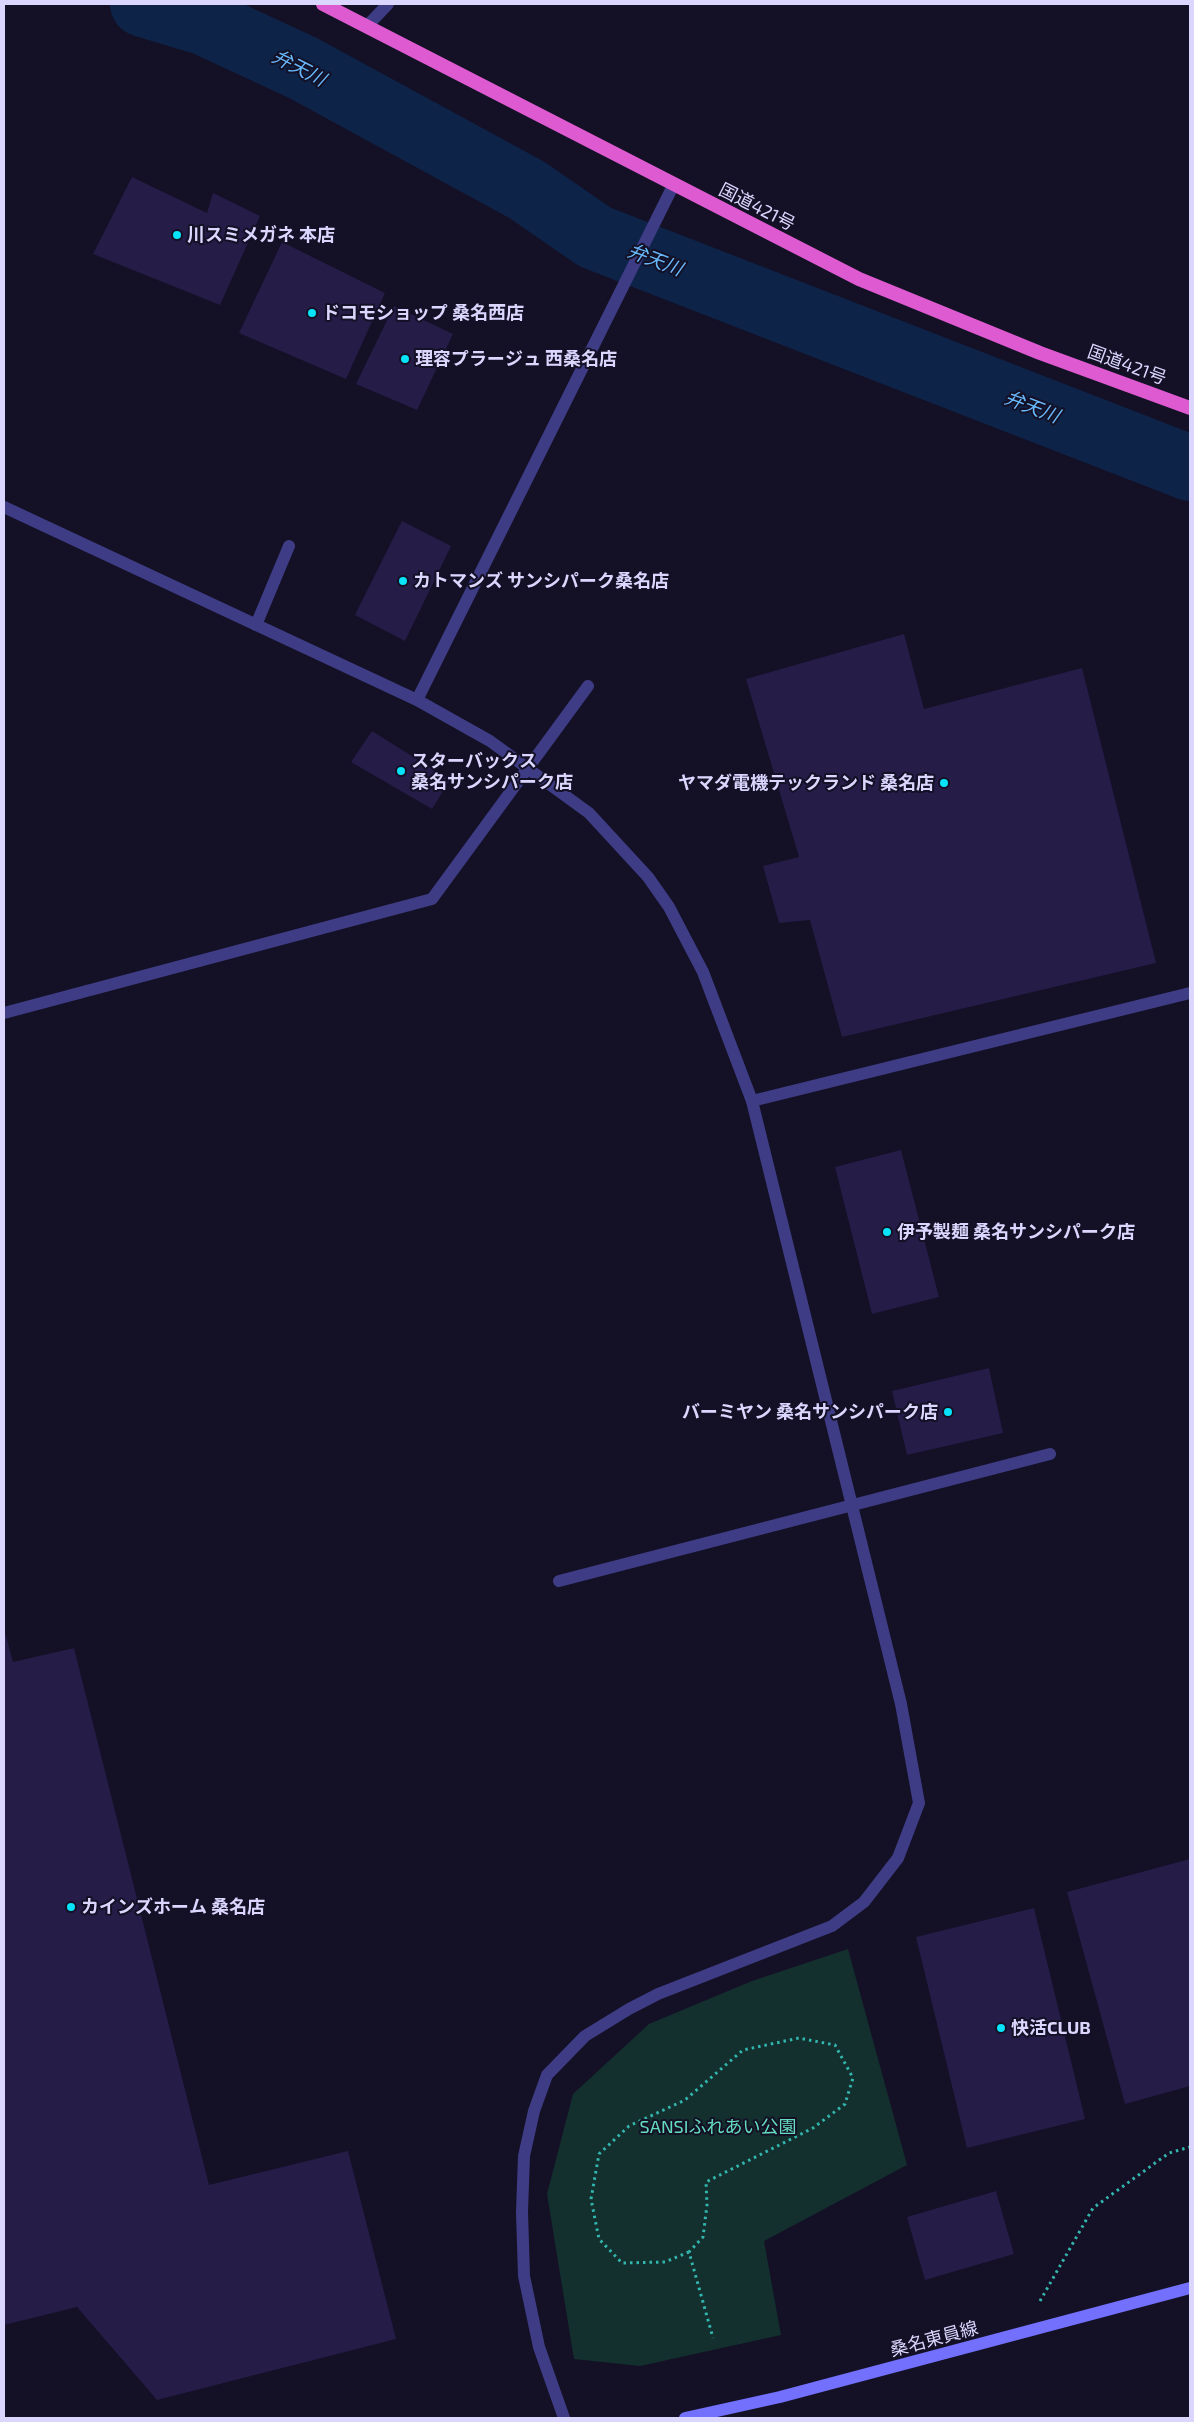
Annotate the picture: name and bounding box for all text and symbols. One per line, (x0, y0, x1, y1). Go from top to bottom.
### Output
water label: 弁天川 (268, 45, 330, 91)
street label: 国道421号 (715, 179, 799, 235)
place label: 川スミメガネ 本店 (187, 224, 335, 246)
marker: 川スミメガネ 本店 (171, 229, 183, 241)
water label: 弁天川 (624, 239, 686, 281)
place label: ドコモショップ 桑名西店 (322, 302, 524, 324)
marker: ドコモショップ 桑名西店 (306, 307, 318, 319)
street label: 国道421号 (1085, 341, 1169, 389)
place label: 理容プラージュ 西桑名店 (415, 348, 617, 370)
marker: 理容プラージュ 西桑名店 (399, 353, 411, 365)
water label: 弁天川 (1001, 386, 1063, 428)
place label: カトマンズ サンシパーク桑名店 (413, 570, 669, 592)
marker: カトマンズ サンシパーク桑名店 (397, 575, 409, 587)
place label: スターバックス 桑名サンシパーク店 (411, 750, 573, 792)
marker: スターバックス 桑名サンシパーク店 (395, 765, 407, 777)
place label: ヤマダ電機テックランド 桑名店 (678, 772, 934, 794)
marker: ヤマダ電機テックランド 桑名店 (938, 777, 950, 789)
place label: 伊予製麺 桑名サンシパーク店 (897, 1221, 1135, 1243)
marker: 伊予製麺 桑名サンシパーク店 (881, 1226, 893, 1238)
place label: バーミヤン 桑名サンシパーク店 (682, 1401, 938, 1423)
marker: バーミヤン 桑名サンシパーク店 (942, 1406, 954, 1418)
place label: カインズホーム 桑名店 (81, 1896, 265, 1918)
marker: カインズホーム 桑名店 (65, 1901, 77, 1913)
place label: 快活CLUB (1011, 2017, 1091, 2039)
marker: 快活CLUB (995, 2022, 1007, 2034)
park label: SANSIふれあい公園 (640, 2116, 796, 2138)
street label: 桑名東員線 (888, 2317, 980, 2361)

